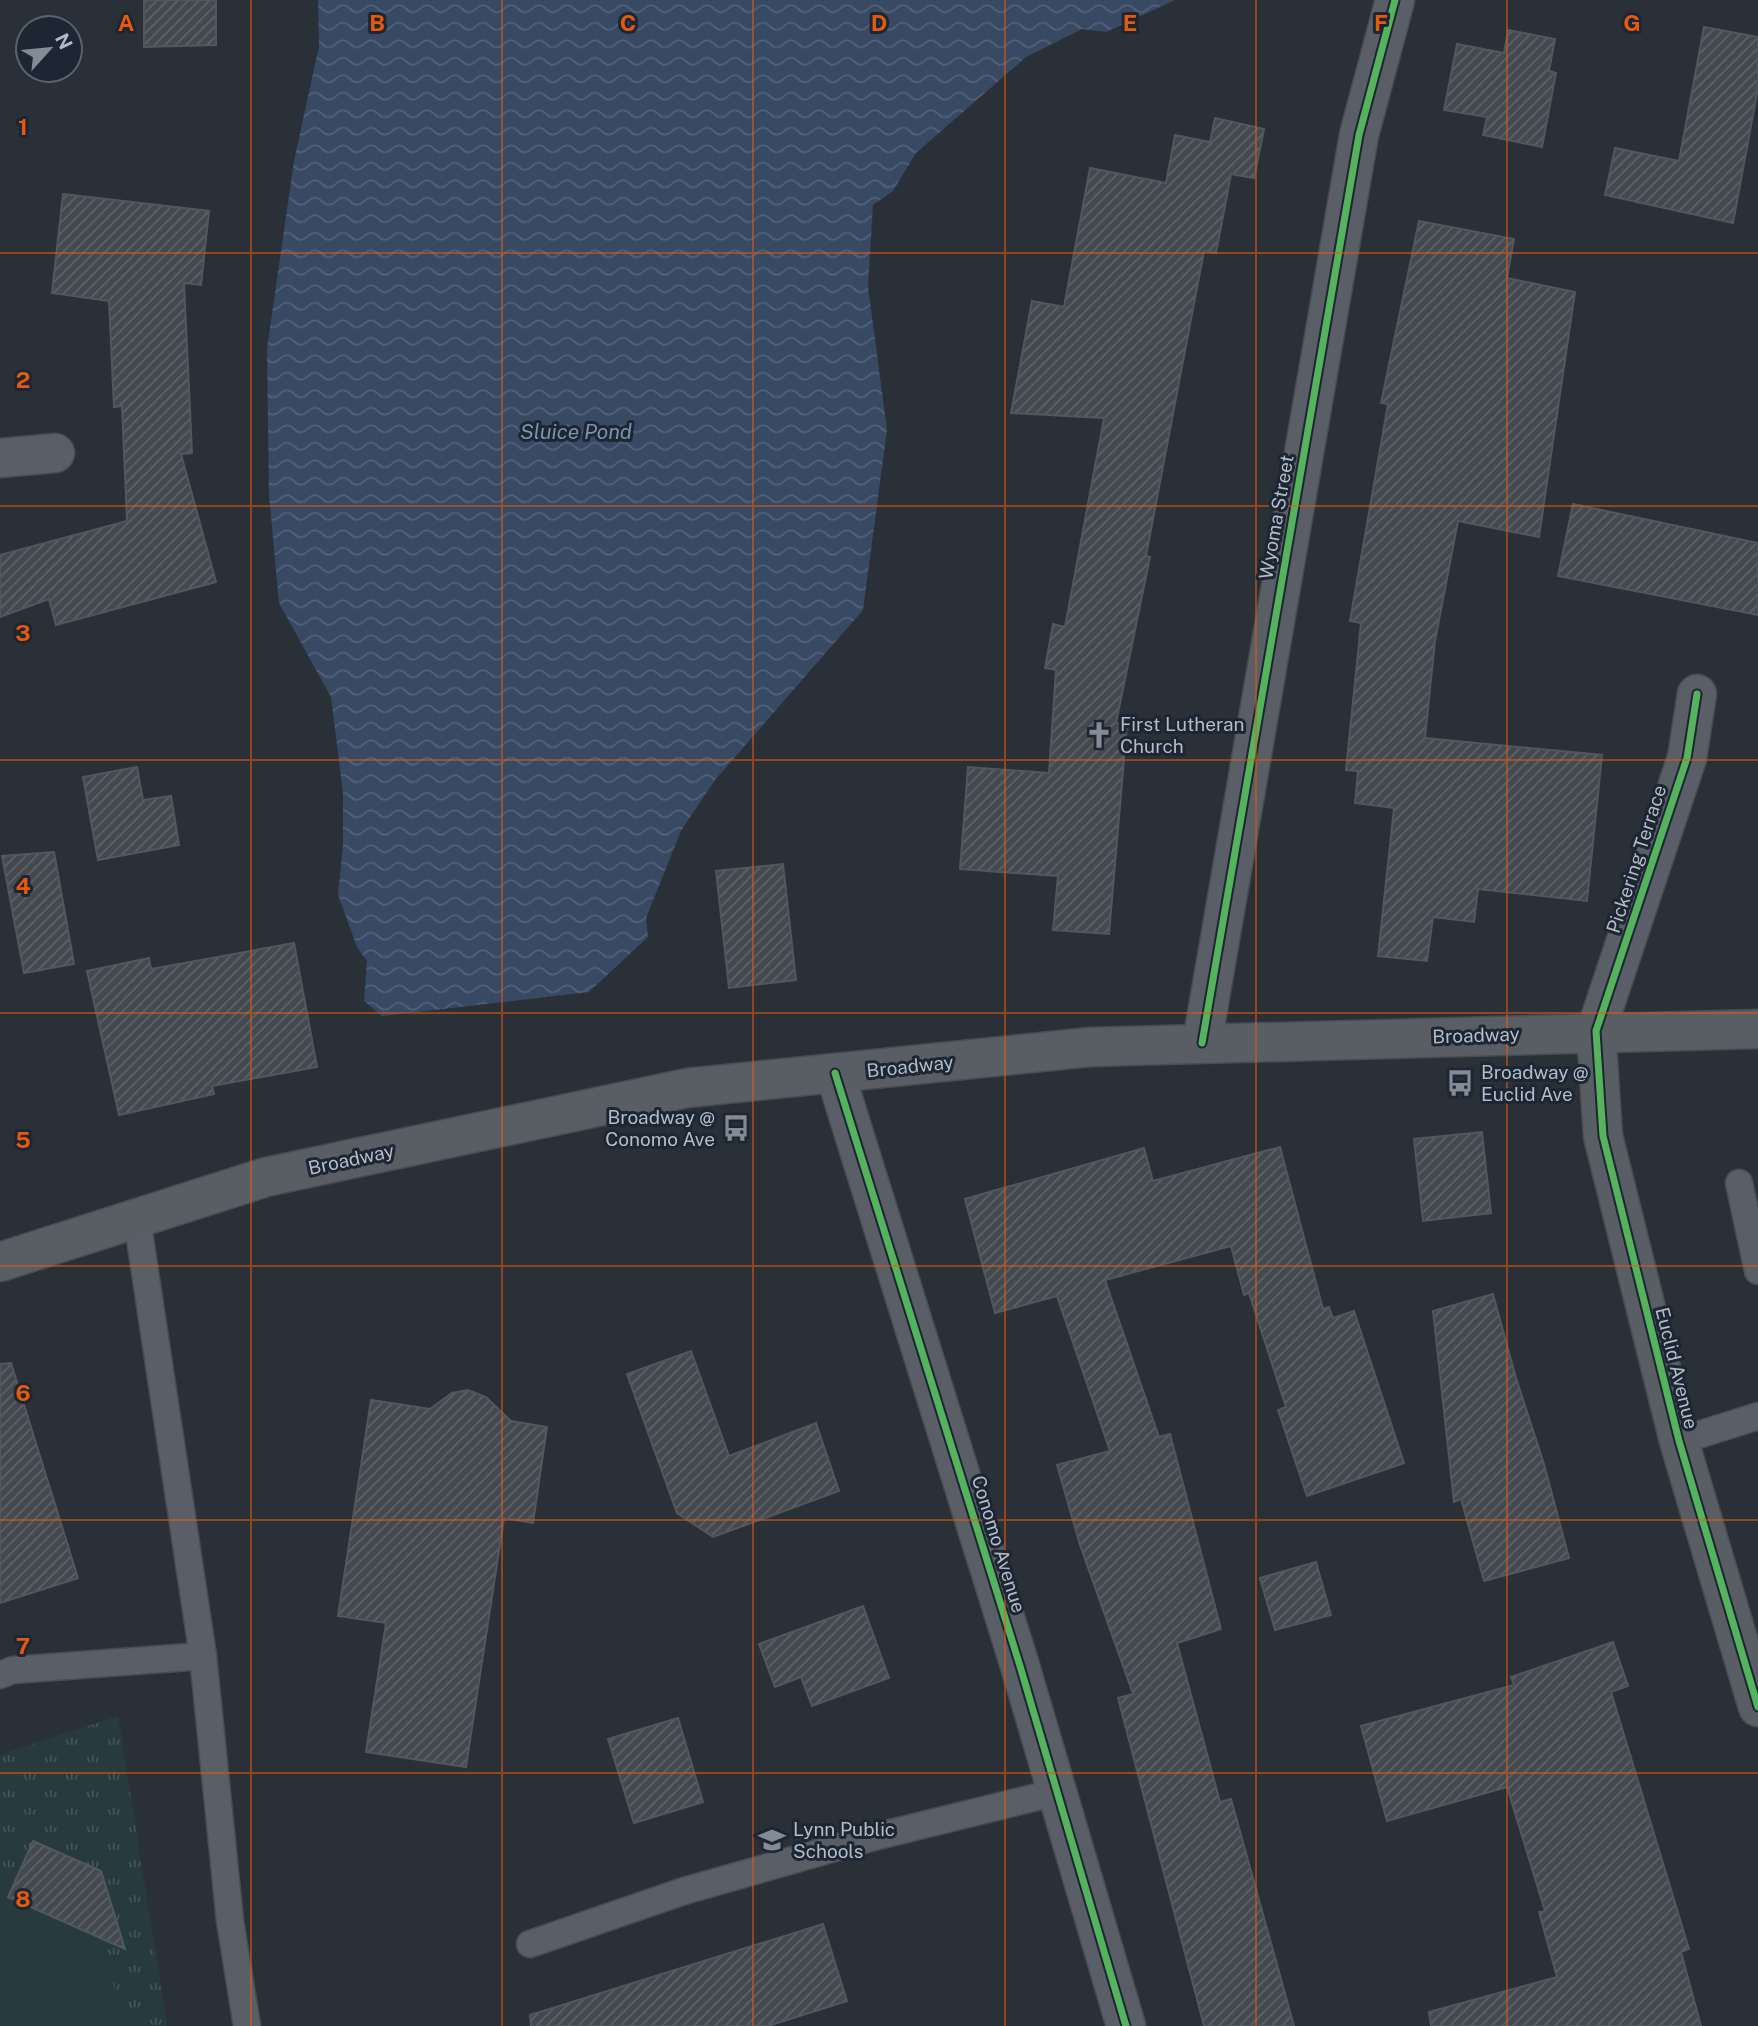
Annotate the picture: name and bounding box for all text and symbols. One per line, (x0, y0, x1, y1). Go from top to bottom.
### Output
text: A (118, 9, 135, 36)
text: B (369, 9, 385, 36)
text: C (620, 9, 636, 36)
text: D (871, 9, 887, 36)
text: E (1123, 9, 1137, 36)
text: F (1374, 9, 1388, 36)
text: G (1623, 9, 1641, 36)
north arrow (14, 14, 84, 84)
text: N (51, 30, 77, 53)
text: 1 (18, 113, 28, 140)
text: 2 (16, 366, 30, 393)
water label: Sluice Pond (520, 419, 632, 444)
street label: Wyoma Street (1254, 453, 1298, 581)
text: 3 (15, 619, 31, 646)
place label: First Lutheran Church (1120, 713, 1245, 757)
church icon: First Lutheran Church (1084, 720, 1114, 750)
street label: Pickering Terrace (1602, 782, 1670, 936)
text: 4 (15, 872, 31, 899)
street label: Broadway (1432, 1022, 1520, 1048)
street label: Broadway (865, 1050, 955, 1082)
place label: Broadway @ Euclid Ave (1481, 1061, 1589, 1105)
bus stop icon: Broadway @ Euclid Ave (1445, 1068, 1475, 1098)
place label: Broadway @ Conomo Ave (605, 1106, 715, 1150)
bus stop icon: Broadway @ Conomo Ave (721, 1113, 751, 1143)
text: 5 (15, 1126, 31, 1153)
street label: Broadway (306, 1139, 396, 1179)
street label: Euclid Avenue (1651, 1305, 1703, 1431)
text: 6 (15, 1379, 31, 1406)
street label: Conomo Avenue (968, 1473, 1030, 1615)
text: 7 (16, 1632, 30, 1659)
place label: Lynn Public Schools (793, 1818, 895, 1862)
school or university icon: Lynn Public Schools (757, 1825, 787, 1855)
text: 8 (15, 1885, 31, 1912)

